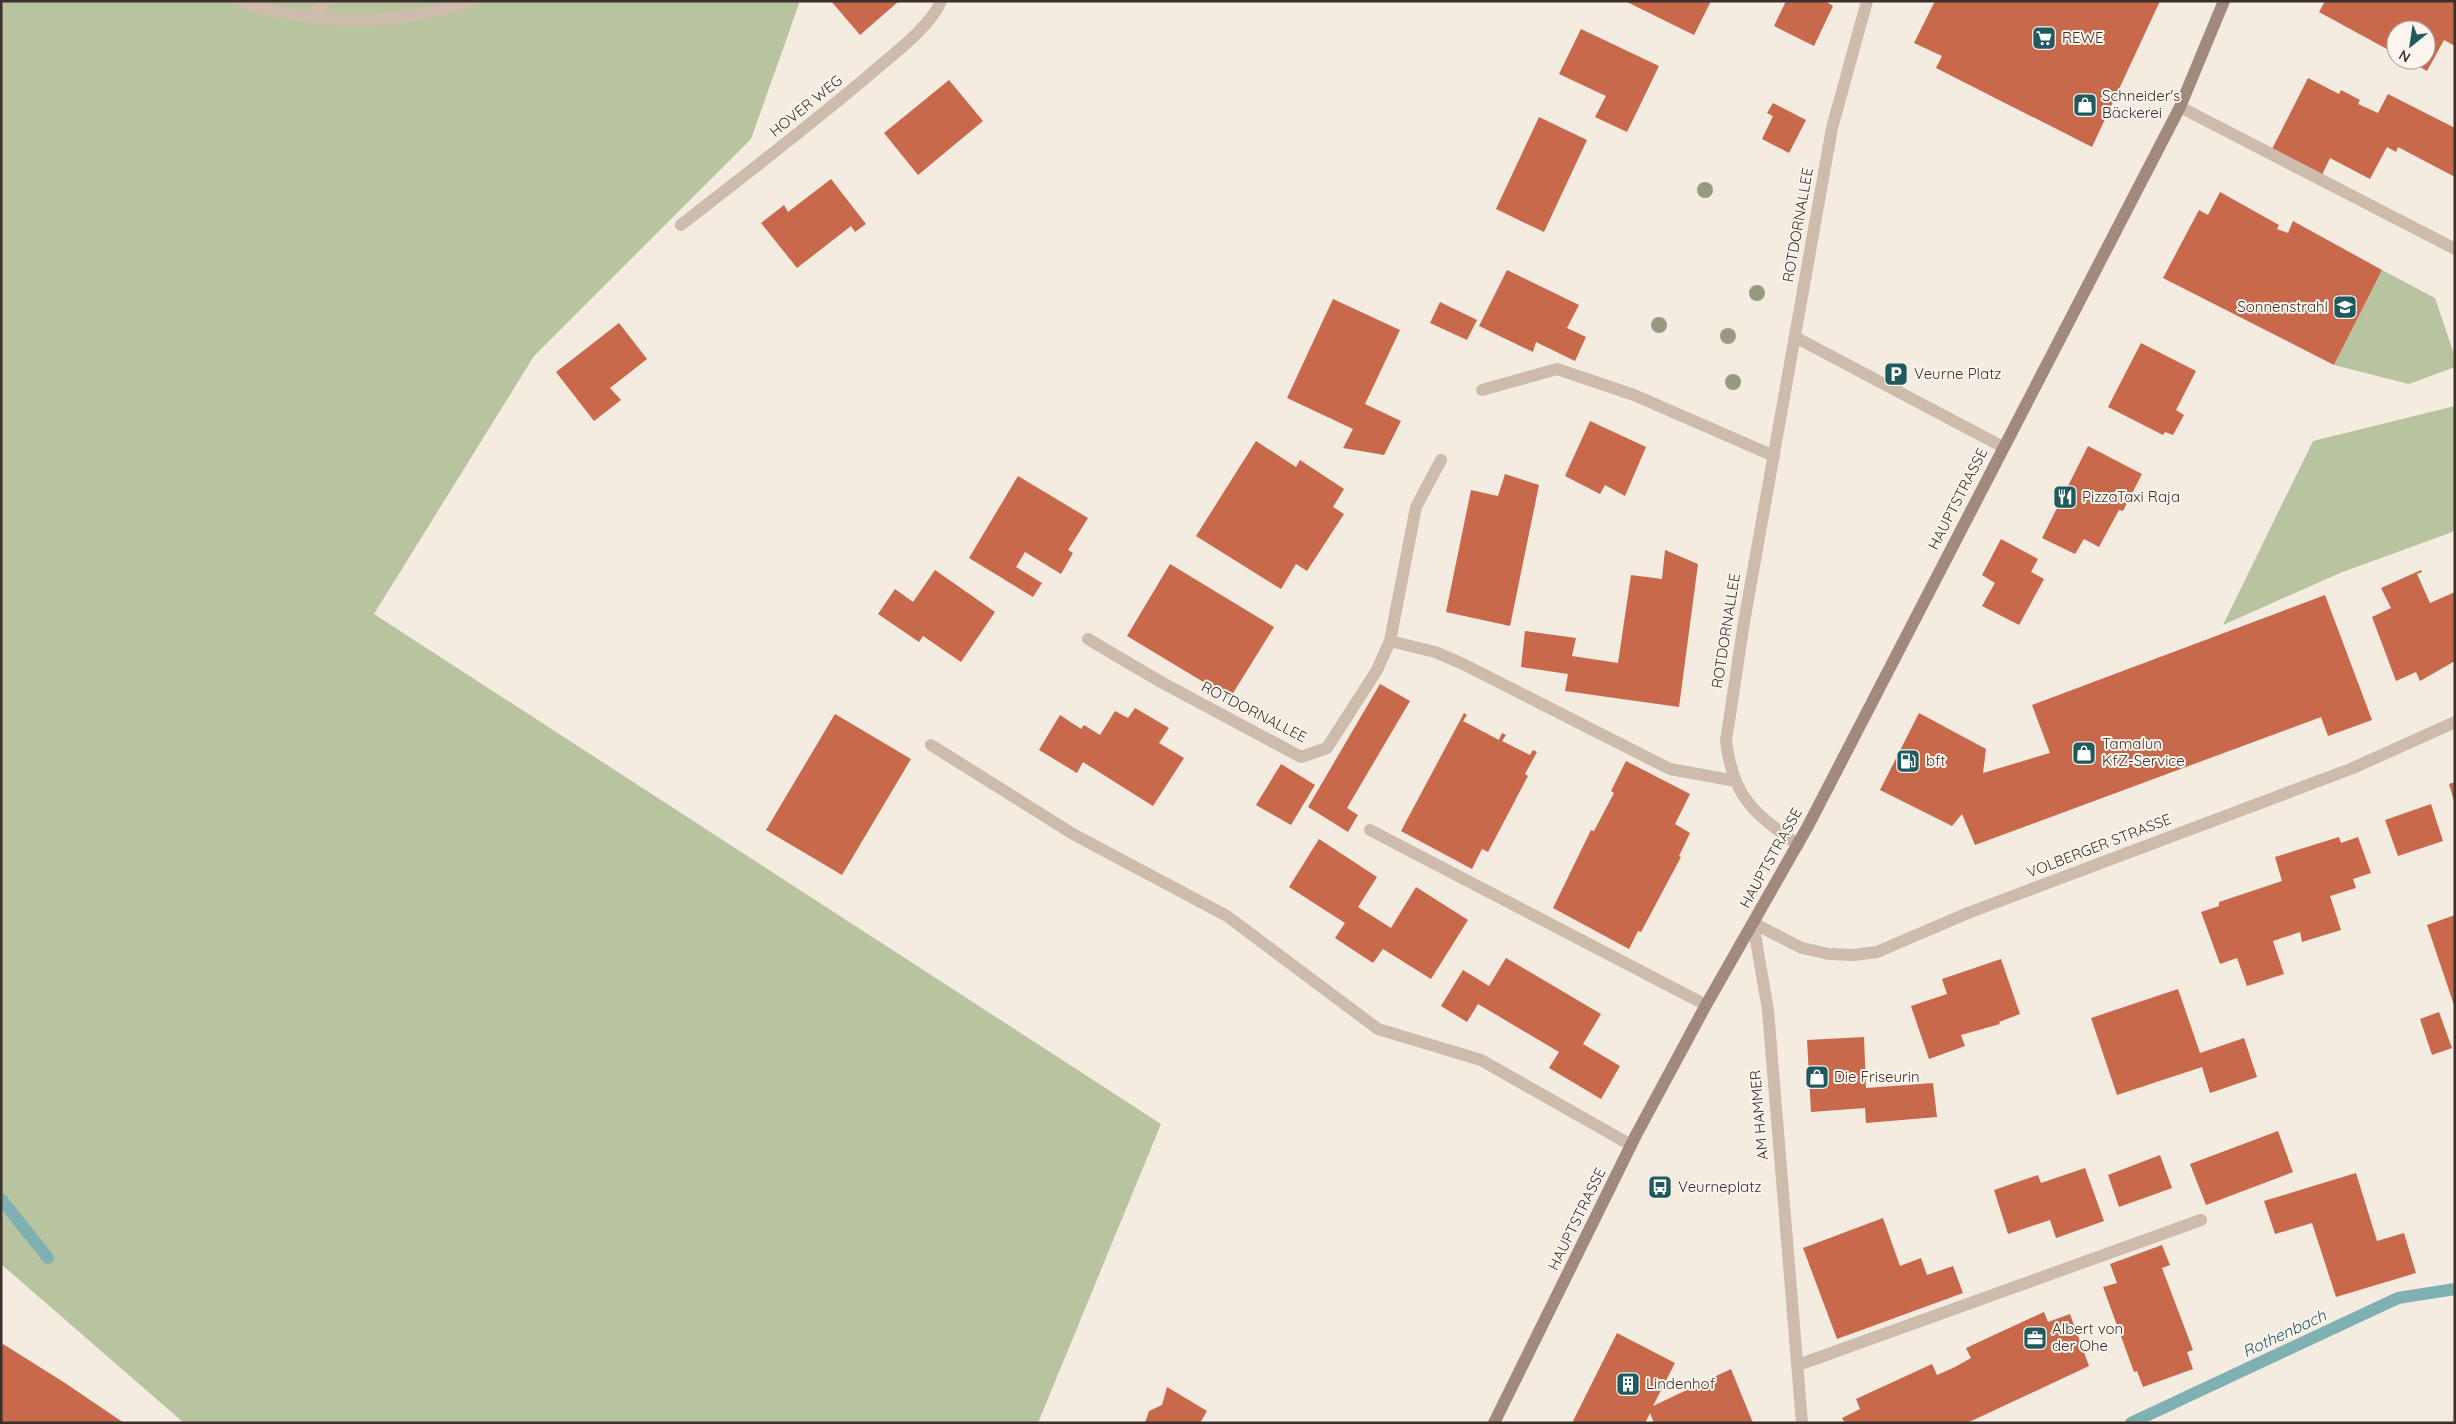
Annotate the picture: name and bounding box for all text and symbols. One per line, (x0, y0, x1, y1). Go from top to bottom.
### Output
north arrow (2386, 20, 2436, 70)
supermarket icon: REWE (2031, 25, 2057, 51)
place label: REWE (2062, 28, 2104, 47)
text: N (2396, 46, 2413, 67)
street label: HOVER WEG (765, 70, 846, 141)
place label: Schneider's Bäckerei (2102, 86, 2180, 122)
shop icon: Schneider's Bäckerei (2072, 92, 2098, 118)
street label: ROTDORNALLEE (1778, 166, 1817, 284)
school or university icon: Sonnenstrahl (2332, 294, 2358, 320)
place label: Sonnenstrahl (2237, 297, 2328, 316)
parking icon: Veurne Platz (1883, 361, 1909, 387)
place label: Veurne Platz (1914, 364, 2001, 383)
street label: HAUPTSTRASSE (1924, 445, 1991, 553)
restaurant icon: PizzaTaxi Raja (2052, 484, 2078, 510)
place label: PizzaTaxi Raja (2082, 487, 2180, 506)
street label: ROTDORNALLEE (1707, 572, 1744, 690)
street label: ROTDORNALLEE (1198, 677, 1310, 746)
place label: Tamalun KfZ-Service (2102, 734, 2185, 770)
shop icon: Tamalun KfZ-Service (2071, 740, 2097, 766)
fuel station icon: bft (1895, 748, 1921, 774)
place label: bft (1926, 751, 1946, 770)
street label: HAUPTSTRASSE (1735, 804, 1806, 911)
street label: VOLBERGER STRASSE (2024, 809, 2174, 882)
shop icon: Die Friseurin (1804, 1064, 1830, 1090)
place label: Die Friseurin (1834, 1067, 1920, 1086)
street label: AM HAMMER (1745, 1069, 1772, 1161)
street label: HAUPTSTRASSE (1544, 1164, 1610, 1273)
bus stop icon: Veurneplatz (1647, 1174, 1673, 1200)
place label: Veurneplatz (1678, 1177, 1761, 1196)
water label: Rothenbach (2239, 1305, 2330, 1361)
place label: Albert von der Ohe (2052, 1319, 2123, 1355)
office icon: Albert von der Ohe (2022, 1325, 2048, 1351)
building icon: Lindenhof (1615, 1371, 1641, 1397)
place label: Lindenhof (1646, 1374, 1716, 1393)

